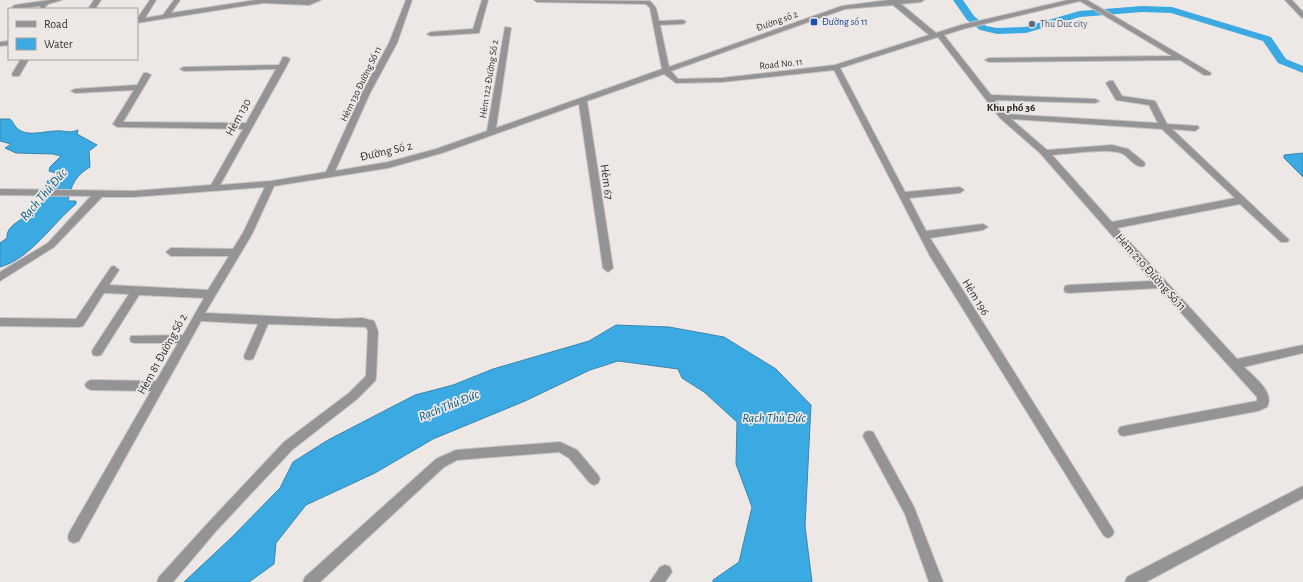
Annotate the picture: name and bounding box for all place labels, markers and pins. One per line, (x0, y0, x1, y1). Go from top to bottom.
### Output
place label: Đường số 11 (822, 16, 868, 27)
marker: Đường số 11 (809, 17, 819, 27)
marker: Thu Duc city (1027, 19, 1037, 29)
place label: Thu Duc city (1040, 19, 1088, 29)

